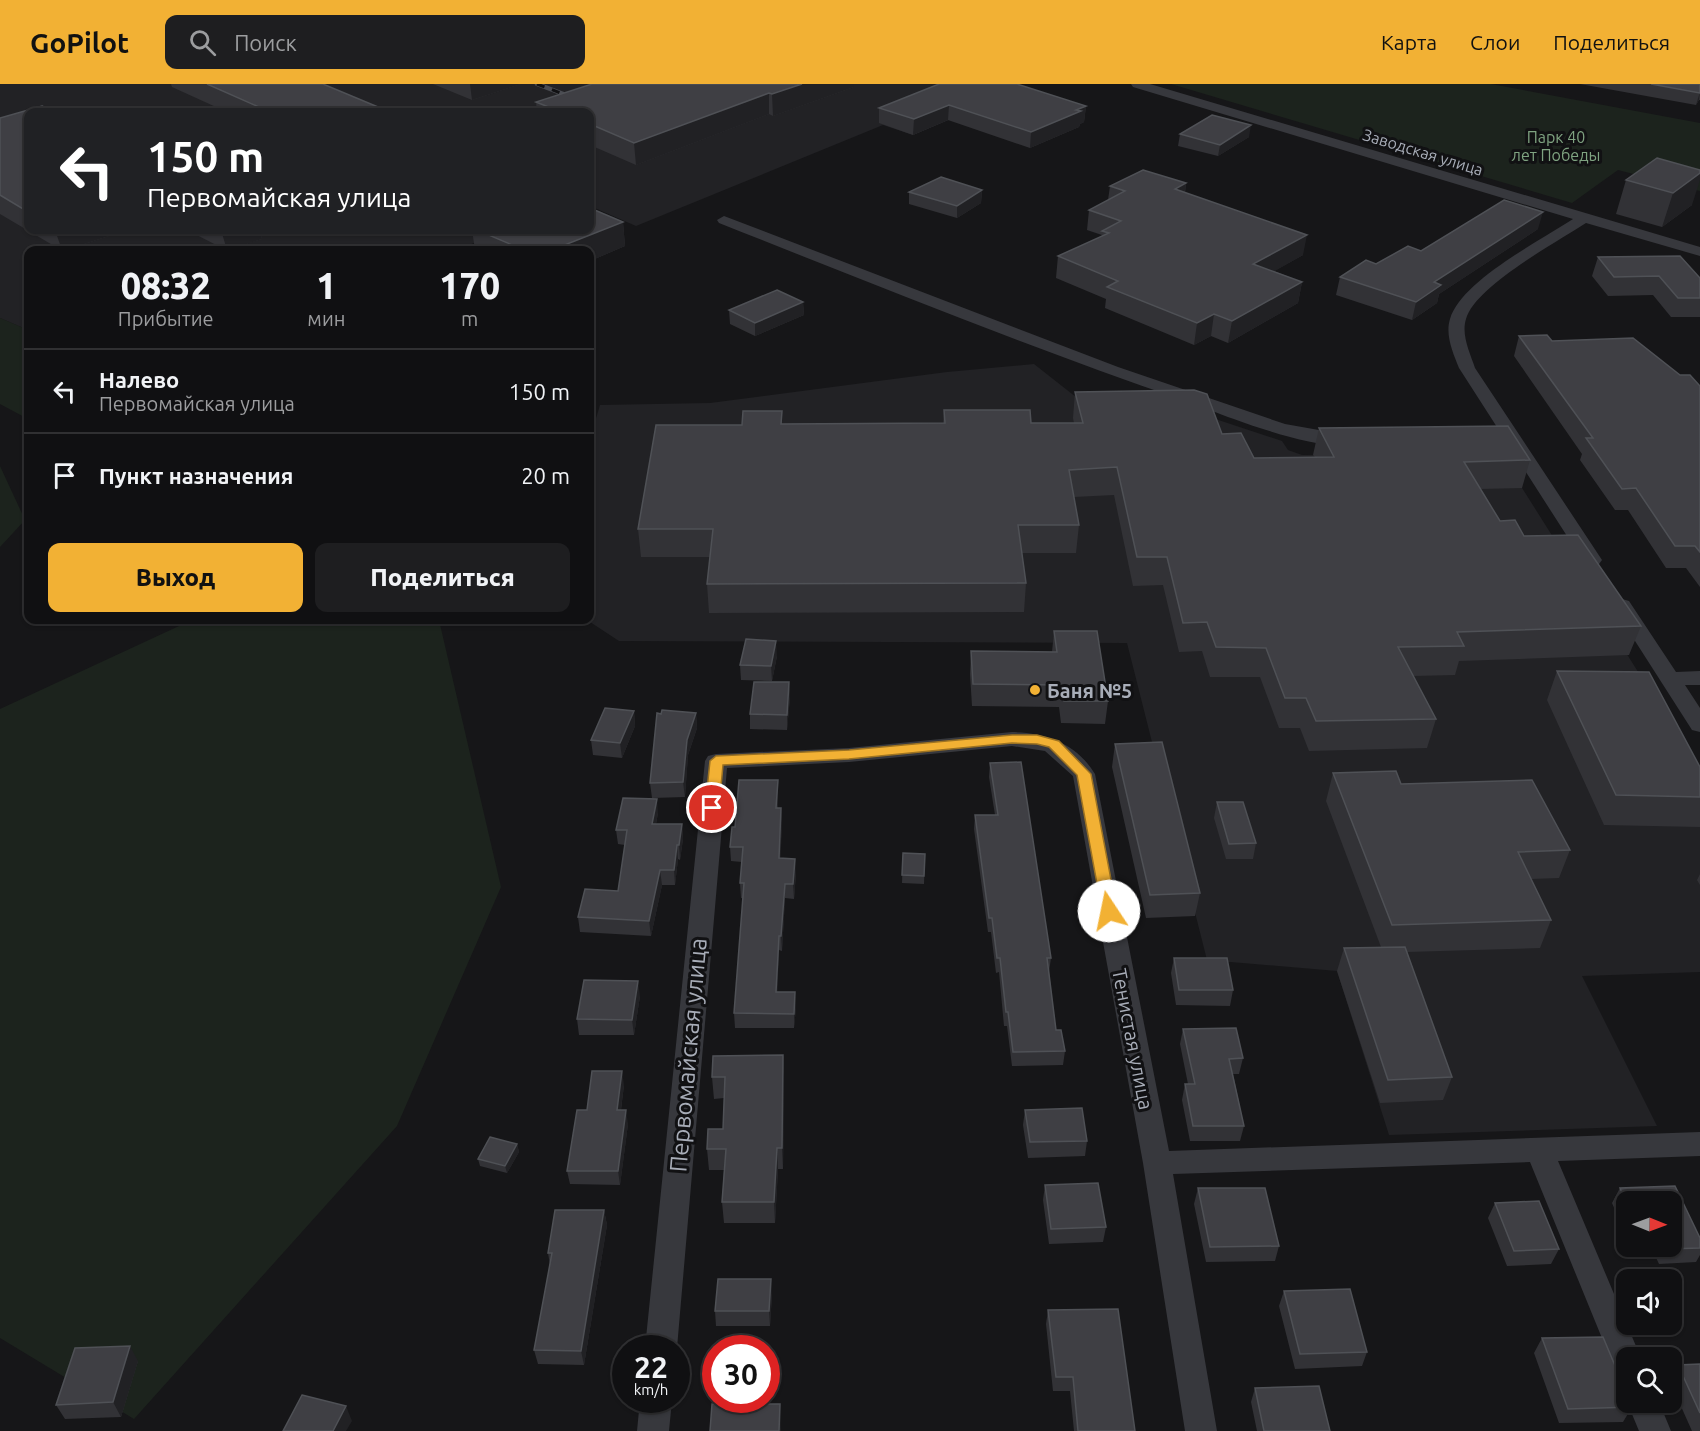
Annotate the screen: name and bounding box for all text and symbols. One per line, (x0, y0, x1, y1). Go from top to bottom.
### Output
search box (165, 15, 585, 69)
icon: search (186, 26, 219, 59)
text: GoPilot (30, 27, 129, 58)
text: Поиск (234, 30, 297, 55)
text: Карта (1381, 30, 1437, 54)
text: Слои (1470, 30, 1520, 54)
text: Поделиться (1553, 30, 1670, 54)
street label: Заводская улица (1361, 125, 1485, 179)
park label: Парк 40 лет Победы (1512, 128, 1600, 164)
icon: left (48, 132, 126, 210)
text: 150 m (147, 133, 264, 180)
text: Первомайская улица (147, 182, 411, 212)
text: 08:32 (121, 265, 211, 306)
text: 1 (316, 265, 337, 306)
text: 170 (439, 265, 500, 306)
text: Прибытие (118, 307, 214, 330)
text: мин (307, 307, 345, 330)
text: m (461, 307, 478, 330)
text: Налево (99, 367, 179, 392)
icon: left (48, 375, 81, 408)
text: 150 m (509, 379, 570, 404)
text: Первомайская улица (99, 392, 295, 415)
icon: arrive (48, 459, 81, 492)
text: Пункт назначения (99, 463, 293, 488)
text: 20 m (521, 463, 570, 488)
button: Выход (48, 543, 303, 612)
button: Поделиться (315, 543, 570, 612)
place label: Баня №5 (1047, 679, 1132, 702)
marker: Баня №5 (1028, 683, 1042, 697)
pin (686, 782, 737, 833)
icon: arrive (695, 791, 728, 824)
position arrow (1077, 879, 1141, 943)
street label: Первомайская улица (664, 937, 712, 1173)
street label: Тенистая улица (1108, 966, 1158, 1112)
north arrow (1616, 1191, 1682, 1257)
map controls (1616, 1191, 1682, 1413)
button: sound (1616, 1269, 1682, 1335)
speed limit sign: 30 (702, 1335, 780, 1413)
button: search (1616, 1347, 1682, 1413)
text: 22 (634, 1350, 668, 1384)
text: km/h (634, 1381, 668, 1398)

